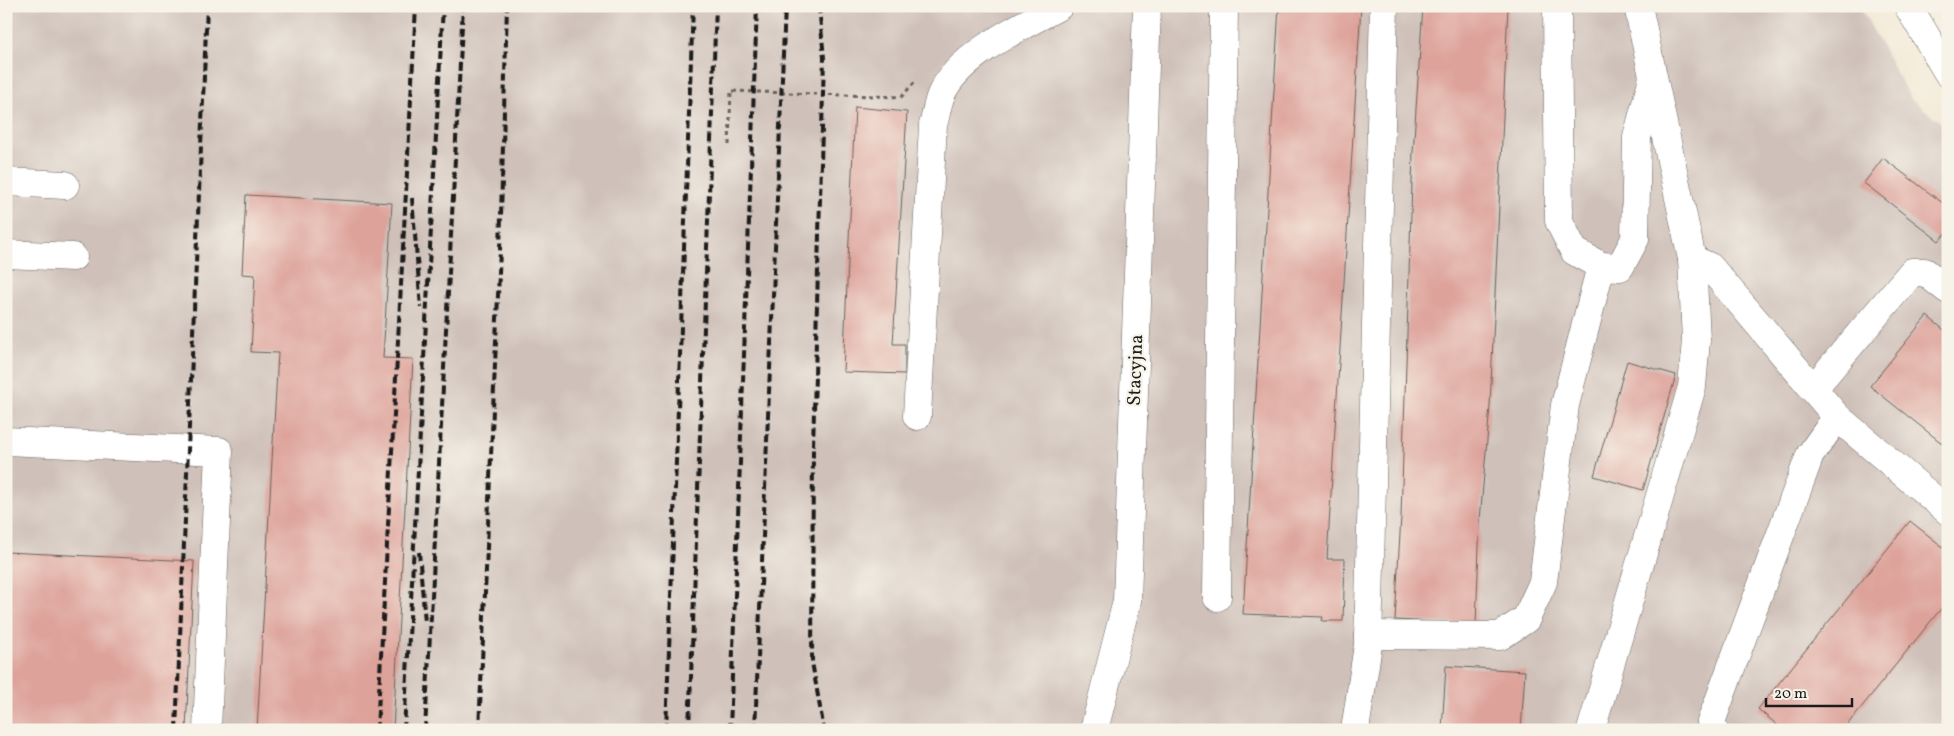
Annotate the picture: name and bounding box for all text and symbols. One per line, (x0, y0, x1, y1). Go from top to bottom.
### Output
street label: Stacyjna (1122, 334, 1150, 406)
scale bar (1766, 676, 1853, 708)
text: 20 m (1774, 684, 1807, 705)

